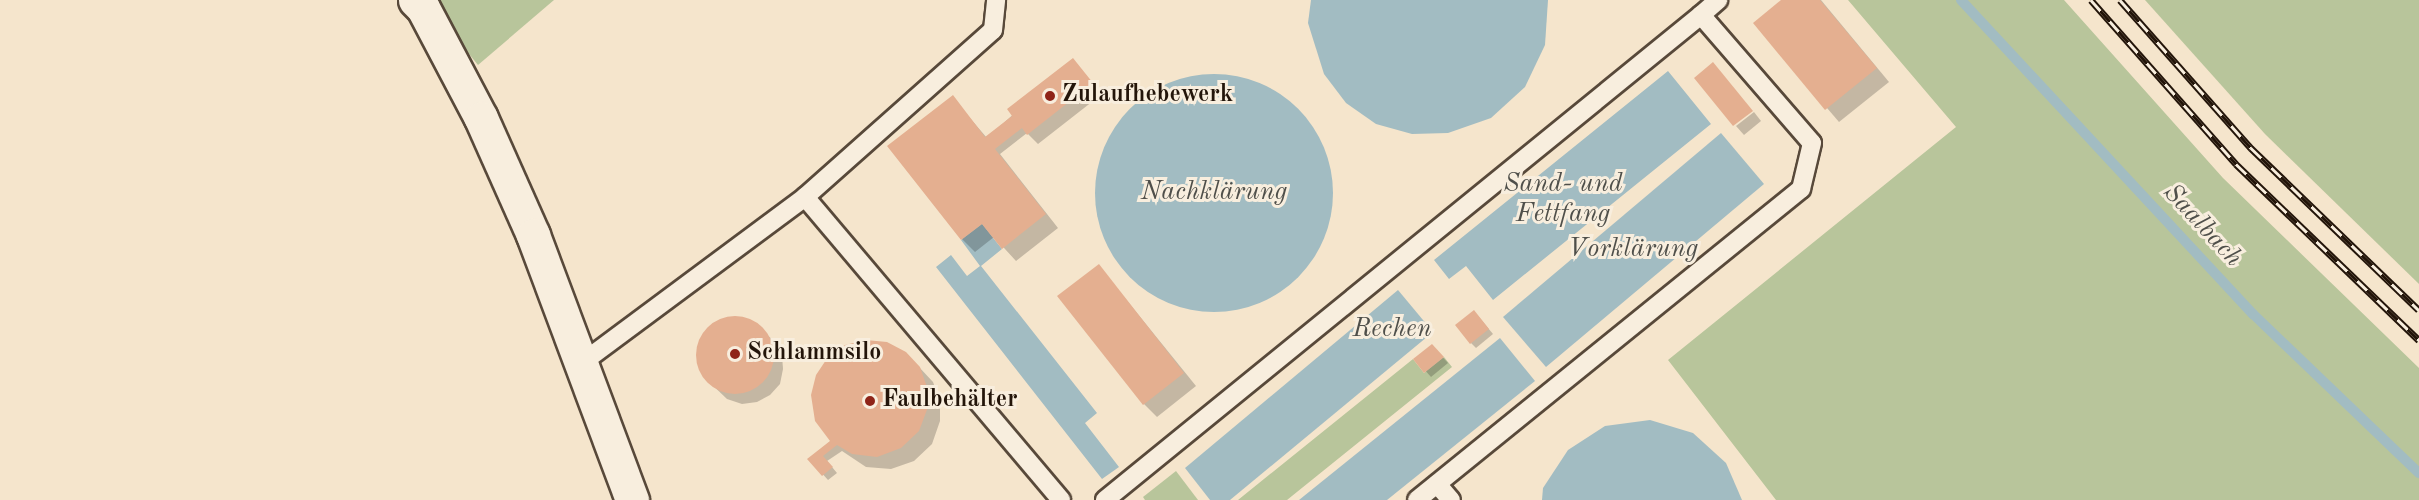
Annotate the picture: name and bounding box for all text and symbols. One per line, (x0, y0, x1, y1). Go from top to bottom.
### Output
place label: Zulaufhebewerk (1062, 82, 1233, 110)
marker: Zulaufhebewerk (1043, 89, 1057, 103)
water label: Sand- und Fettfang (1503, 169, 1623, 230)
water label: Nachklärung (1141, 177, 1287, 209)
water label: Saalbach (2156, 178, 2248, 274)
water label: Vorklärung (1568, 234, 1698, 266)
water label: Rechen (1352, 314, 1432, 346)
place label: Schlammsilo (747, 340, 881, 368)
marker: Schlammsilo (728, 347, 742, 361)
place label: Faulbehälter (882, 387, 1018, 415)
marker: Faulbehälter (863, 394, 877, 408)

